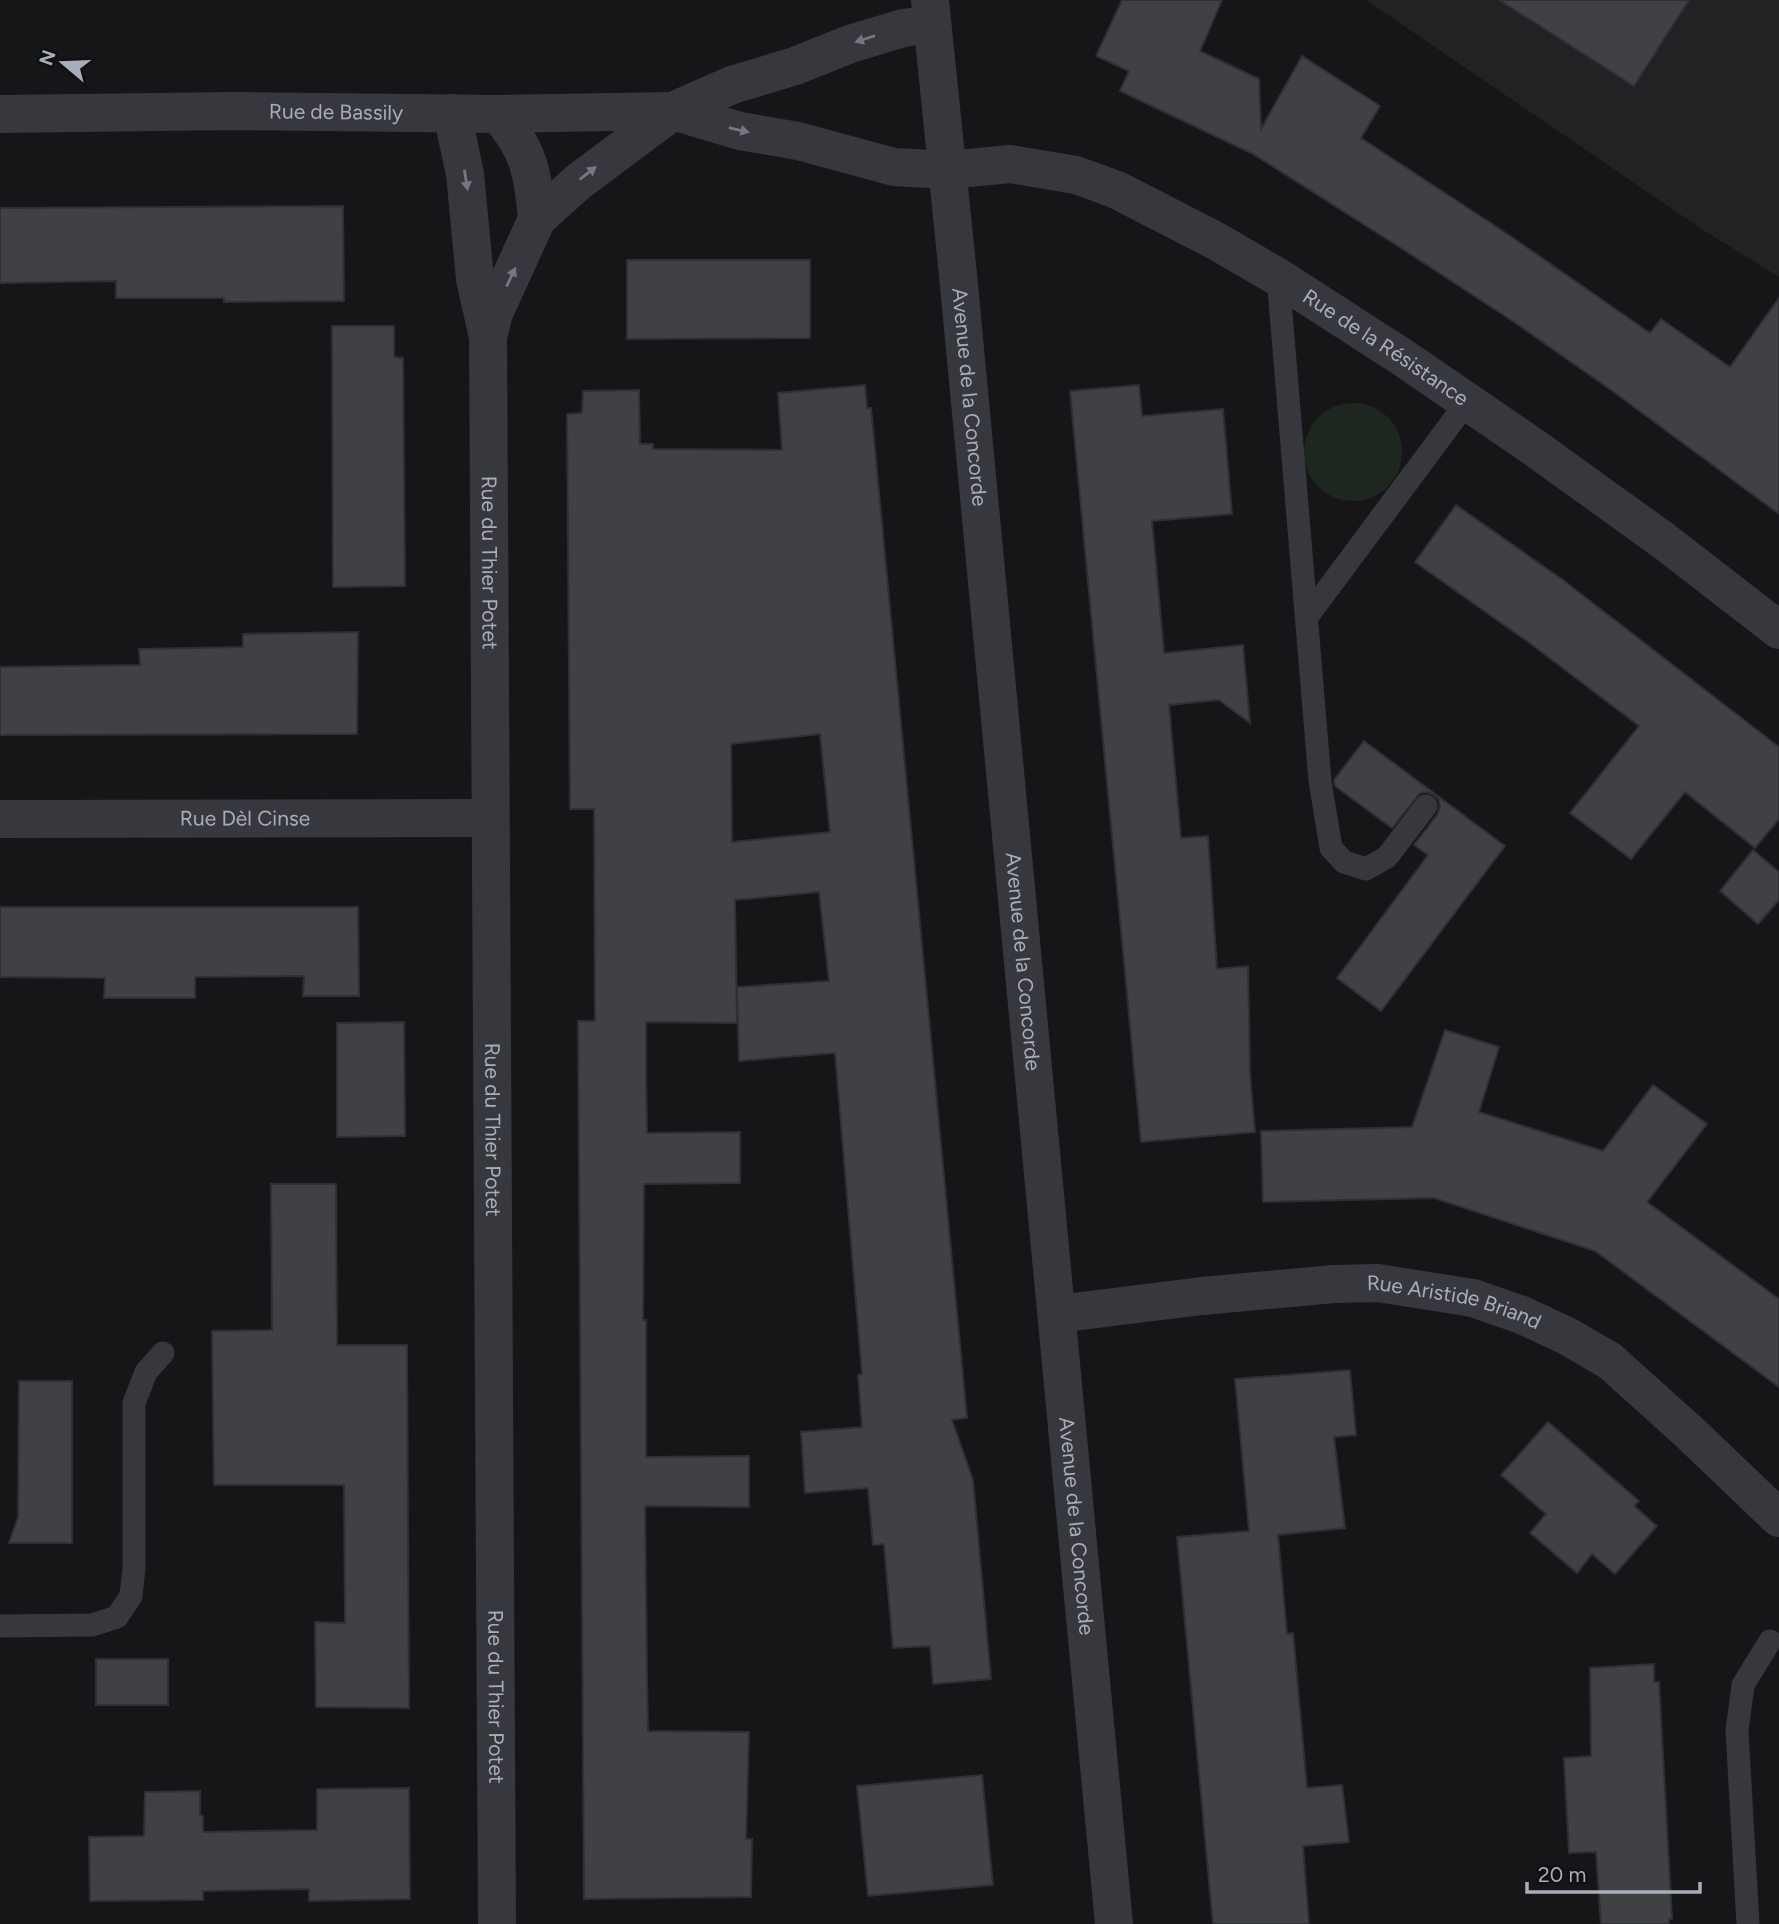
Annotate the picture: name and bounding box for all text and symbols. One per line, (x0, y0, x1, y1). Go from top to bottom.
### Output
north arrow (28, 28, 98, 98)
one-way arrow (855, 34, 876, 45)
text: N (34, 47, 61, 68)
street label: Rue de Bassily (269, 98, 403, 125)
one-way arrow (728, 124, 750, 135)
one-way arrow (579, 166, 597, 181)
one-way arrow (461, 169, 472, 191)
one-way arrow (505, 267, 516, 287)
street label: Rue de la Résistance (1298, 283, 1474, 411)
street label: Avenue de la Concorde (947, 287, 993, 507)
street label: Rue du Thier Potet (477, 476, 503, 650)
street label: Rue Dèl Cinse (180, 805, 310, 831)
street label: Avenue de la Concorde (1001, 851, 1046, 1072)
street label: Rue du Thier Potet (480, 1043, 506, 1217)
street label: Rue Aristide Briand (1367, 1270, 1545, 1334)
street label: Avenue de la Concorde (1054, 1416, 1100, 1636)
street label: Rue du Thier Potet (483, 1610, 509, 1784)
scale bar (1527, 1850, 1700, 1894)
text: 20 m (1538, 1862, 1586, 1887)

